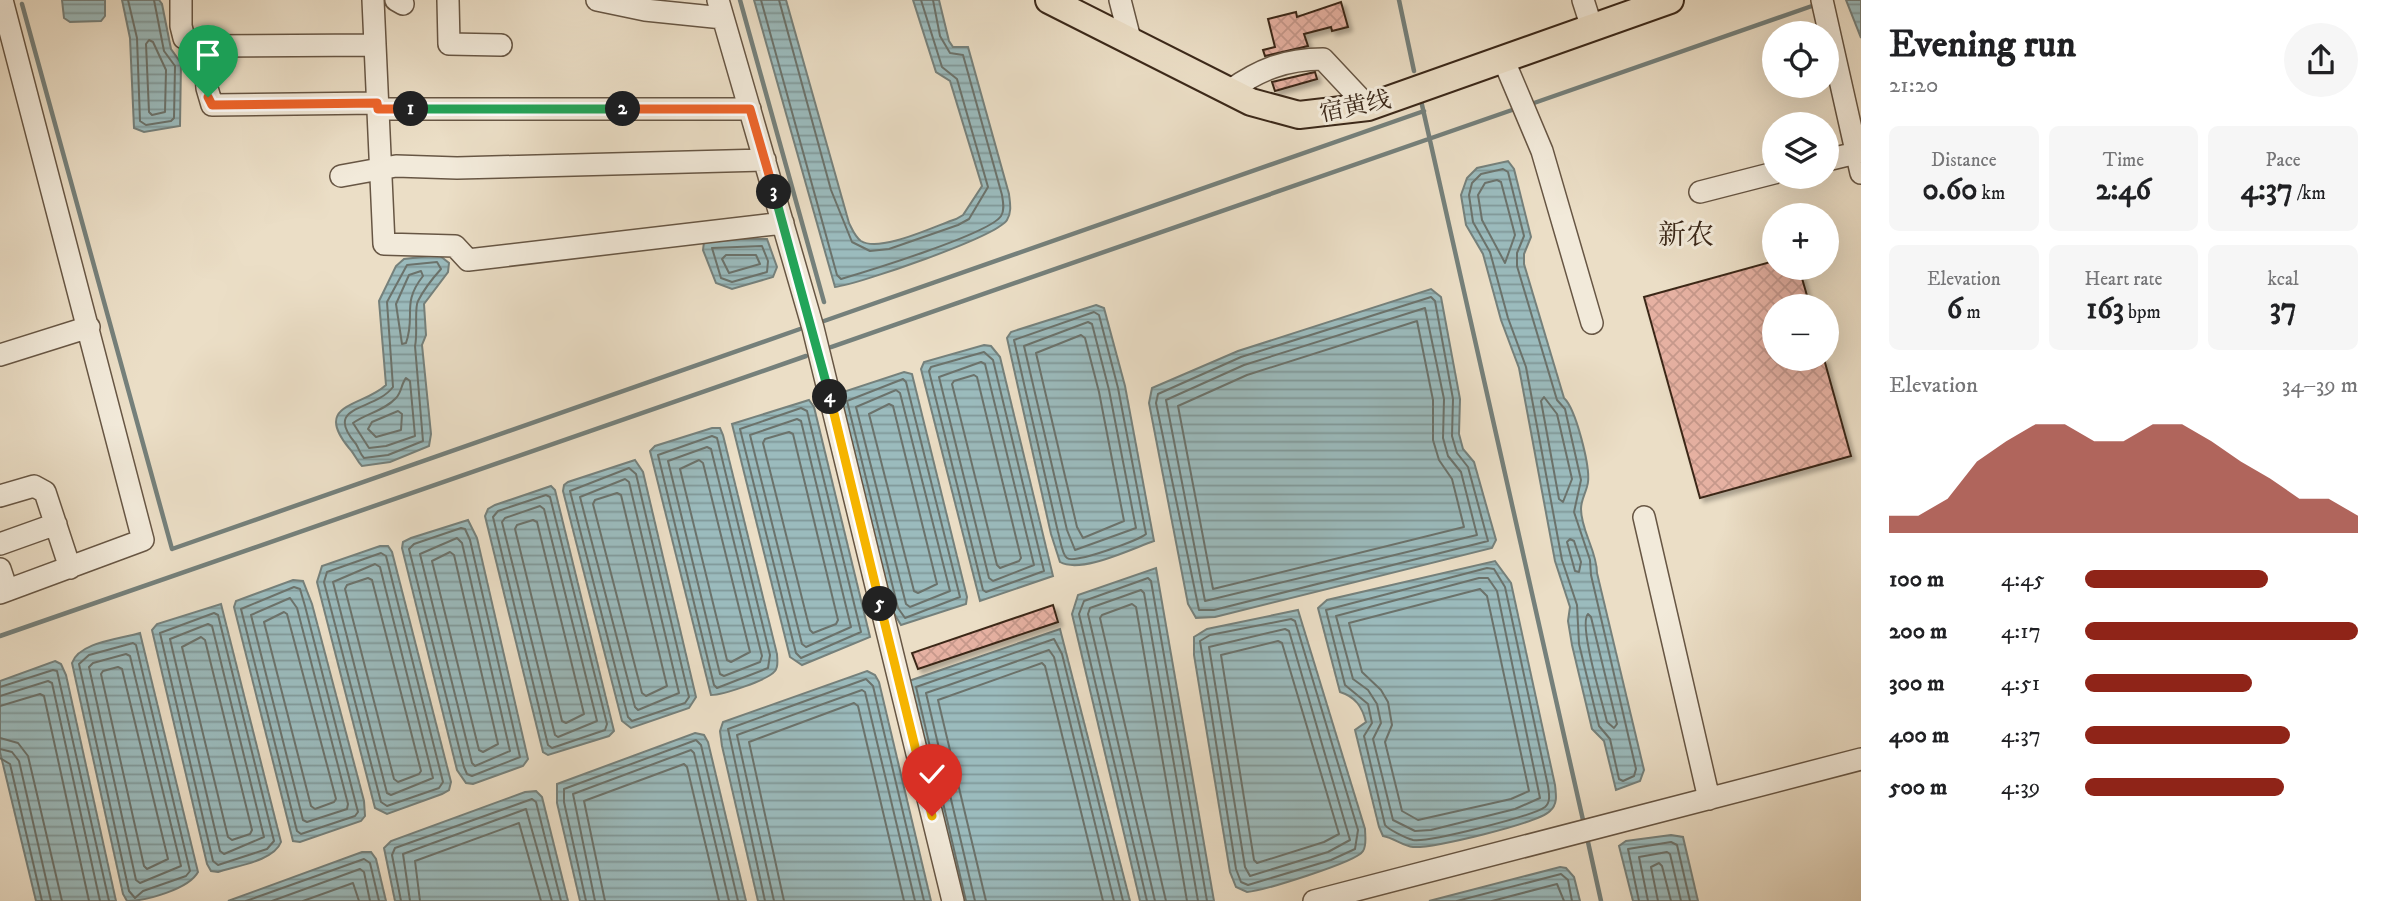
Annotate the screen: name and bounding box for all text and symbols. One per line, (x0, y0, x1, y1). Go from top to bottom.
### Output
map controls (1762, 21, 1839, 371)
button: locate (1762, 21, 1839, 98)
text: Evening run (1889, 21, 2076, 69)
button: share (2284, 23, 2358, 97)
pin (178, 25, 238, 97)
icon: arrive (189, 36, 227, 74)
text: 21:20 (1889, 71, 1938, 100)
street label: 宿黄线 (1317, 85, 1394, 129)
pin: 1 (394, 92, 428, 126)
pin: 2 (606, 92, 640, 126)
text: 1 (407, 97, 414, 120)
text: 2 (618, 97, 627, 120)
button: layers (1762, 112, 1839, 189)
text: Distance (1931, 149, 1997, 172)
text: Time (2103, 149, 2144, 172)
text: Pace (2266, 149, 2301, 172)
text: 0.60 (1922, 172, 1977, 209)
text: 2:46 (2096, 172, 2151, 209)
text: 4:37 (2241, 172, 2293, 209)
pin: 3 (756, 174, 792, 210)
text: 3 (770, 180, 777, 203)
text: km (1977, 182, 2005, 205)
text: /km (2293, 182, 2326, 205)
button: + (1762, 203, 1839, 280)
district label: 新农 (1658, 218, 1714, 253)
text: Elevation (1927, 268, 2001, 291)
text: Heart rate (2085, 268, 2162, 291)
text: kcal (2268, 268, 2299, 291)
text: 6 (1947, 291, 1962, 328)
text: 163 (2086, 291, 2124, 328)
text: 37 (2270, 291, 2297, 328)
button: − (1762, 294, 1839, 371)
text: m (1962, 301, 1981, 324)
text: bpm (2124, 301, 2161, 324)
text: Elevation (1889, 371, 1978, 400)
text: 34–39 m (2282, 371, 2358, 400)
pin: 4 (812, 380, 848, 414)
text: 4 (824, 385, 835, 408)
text: 100 m (1889, 565, 1944, 594)
text: 4:45 (2001, 565, 2045, 594)
pin: 5 (862, 586, 898, 622)
text: 5 (875, 592, 884, 615)
text: 200 m (1889, 617, 1947, 646)
text: 4:17 (2001, 617, 2041, 646)
text: 300 m (1889, 669, 1945, 698)
text: 4:51 (2001, 669, 2040, 698)
text: 400 m (1889, 721, 1949, 750)
text: 4:37 (2001, 721, 2041, 750)
pin (902, 744, 962, 816)
icon: check (913, 755, 951, 793)
text: 500 m (1889, 773, 1947, 802)
text: 4:39 (2001, 773, 2040, 802)

